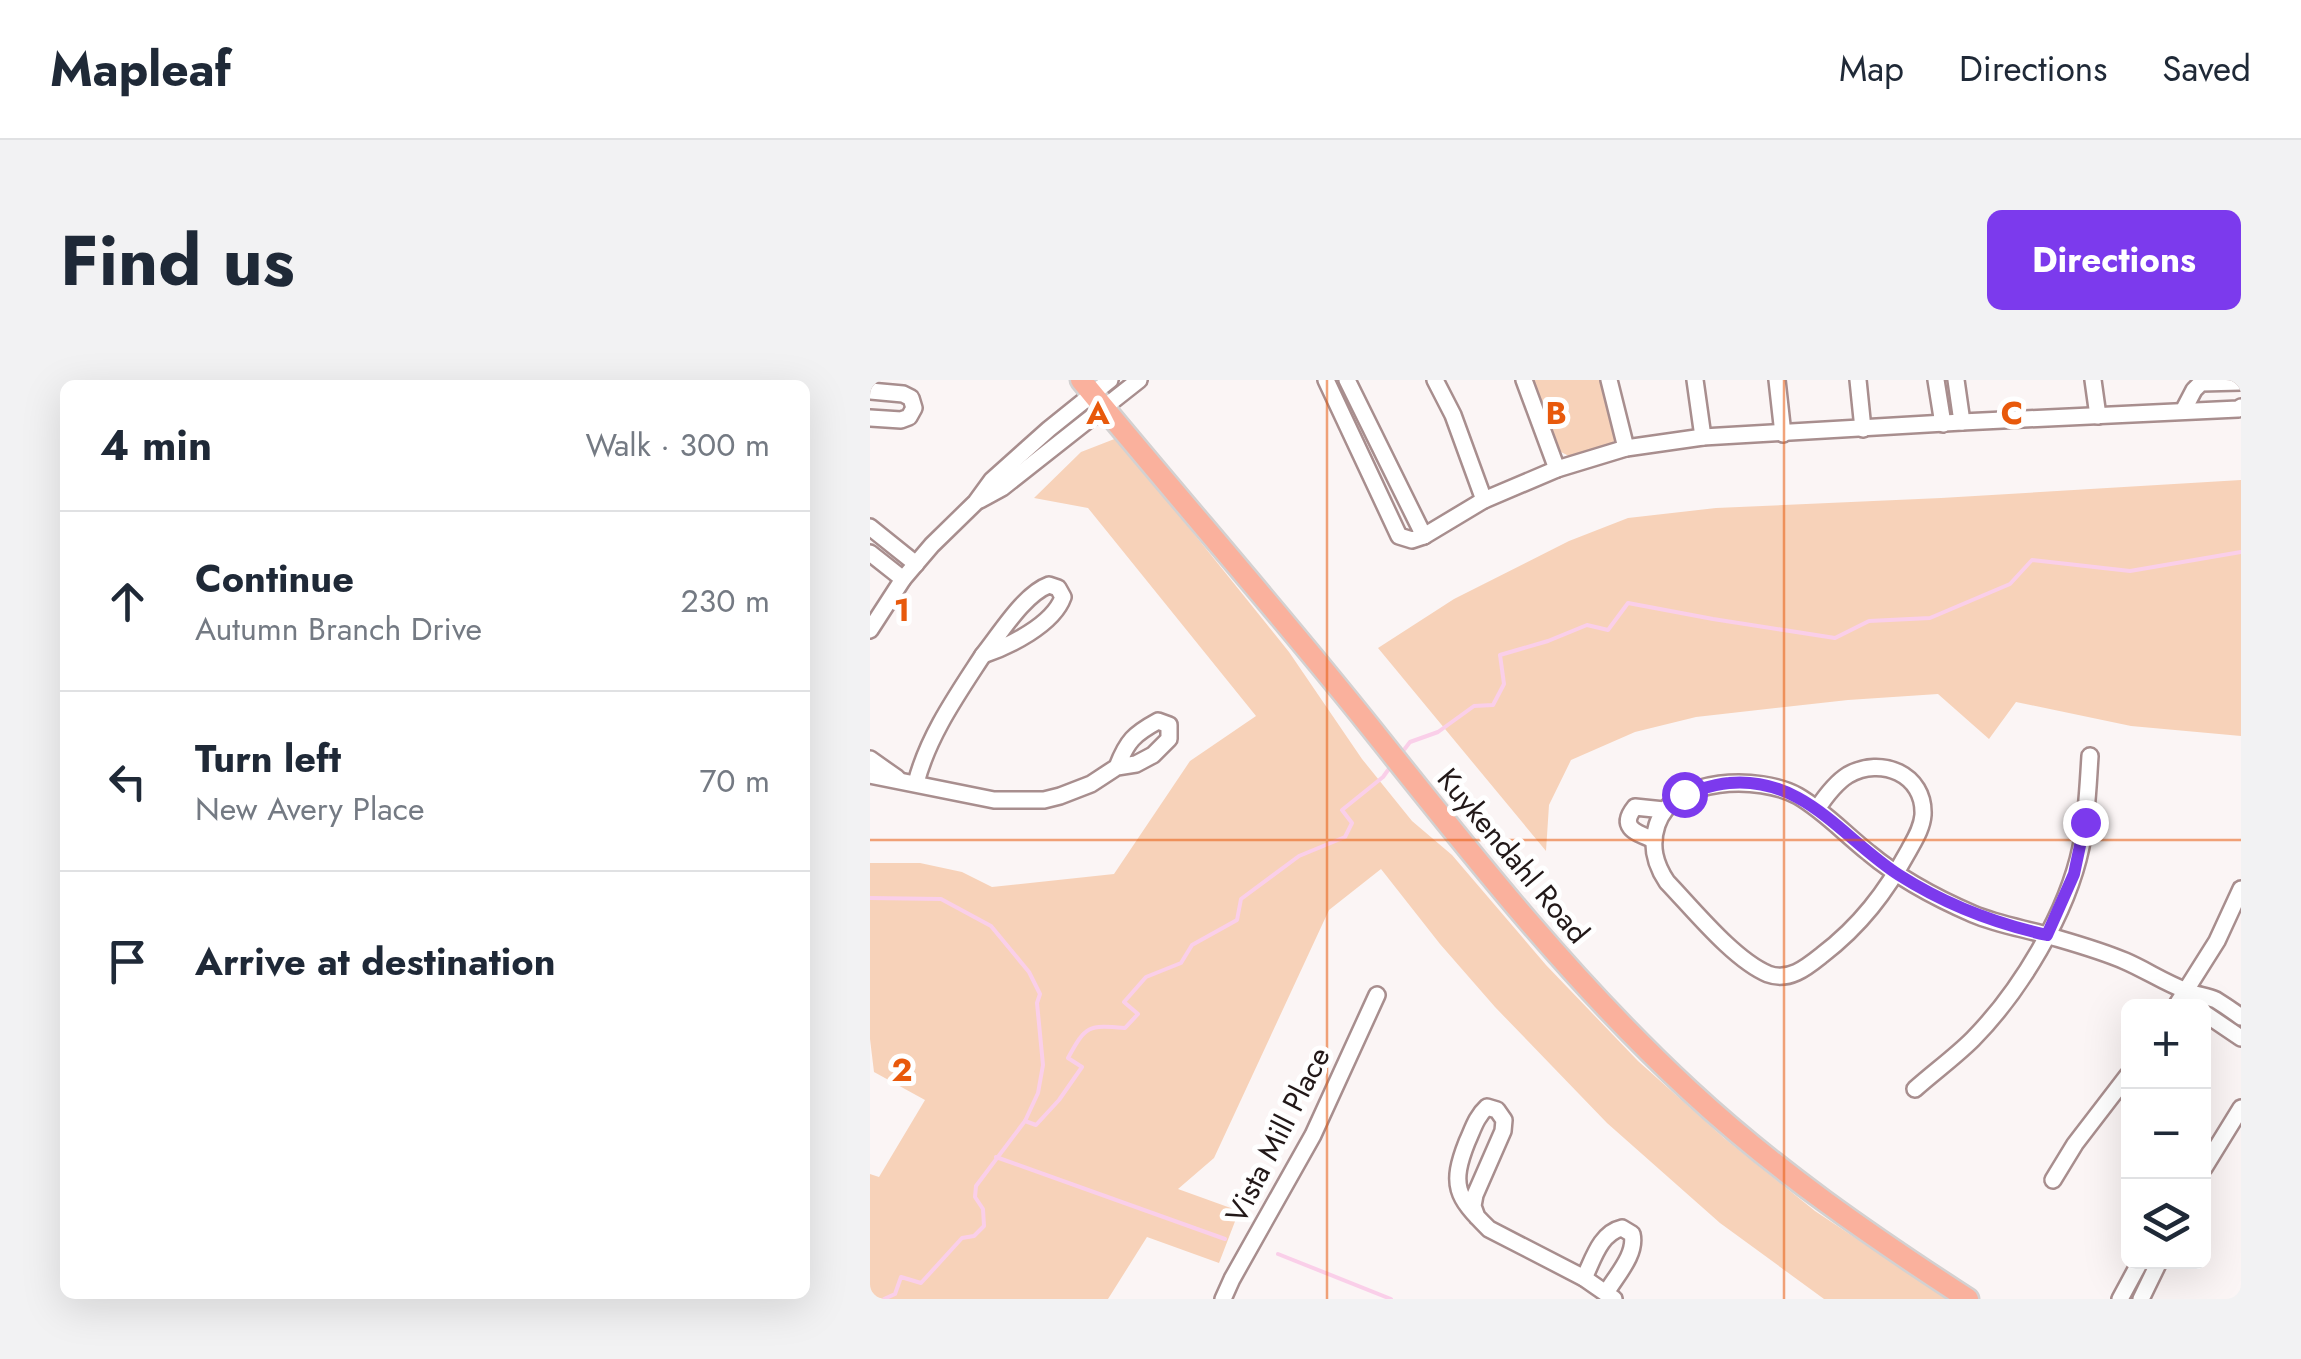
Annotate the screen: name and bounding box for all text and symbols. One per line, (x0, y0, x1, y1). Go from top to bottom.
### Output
text: Mapleaf (50, 35, 231, 104)
text: Map (1839, 44, 1904, 94)
text: Directions (1959, 44, 2107, 94)
text: Saved (2162, 44, 2251, 94)
text: Find us (60, 210, 295, 311)
button: Directions (1987, 210, 2241, 310)
text: A (1085, 390, 1110, 436)
text: B (1545, 390, 1567, 436)
text: C (2001, 390, 2023, 436)
text: 4 min (100, 415, 212, 476)
text: Walk · 300 m (585, 422, 770, 468)
text: Continue (195, 551, 354, 606)
icon: ahead (100, 574, 155, 629)
text: 230 m (681, 578, 770, 624)
text: 1 (894, 587, 910, 633)
text: Autumn Branch Drive (195, 606, 482, 652)
text: Turn left (195, 731, 341, 786)
icon: left (100, 754, 155, 809)
text: 70 m (699, 758, 770, 804)
street label: Kuykendahl Road (1427, 759, 1600, 953)
route start (1662, 772, 1708, 818)
text: New Avery Place (195, 786, 424, 832)
route end (2063, 800, 2109, 846)
icon: arrive (100, 934, 155, 989)
text: Arrive at destination (195, 934, 556, 989)
map controls (2121, 999, 2211, 1269)
button: + (2121, 999, 2211, 1089)
street label: Vista Mill Place (1215, 1039, 1340, 1230)
text: 2 (892, 1047, 913, 1093)
button: − (2121, 1089, 2211, 1179)
button: layers (2121, 1179, 2211, 1269)

